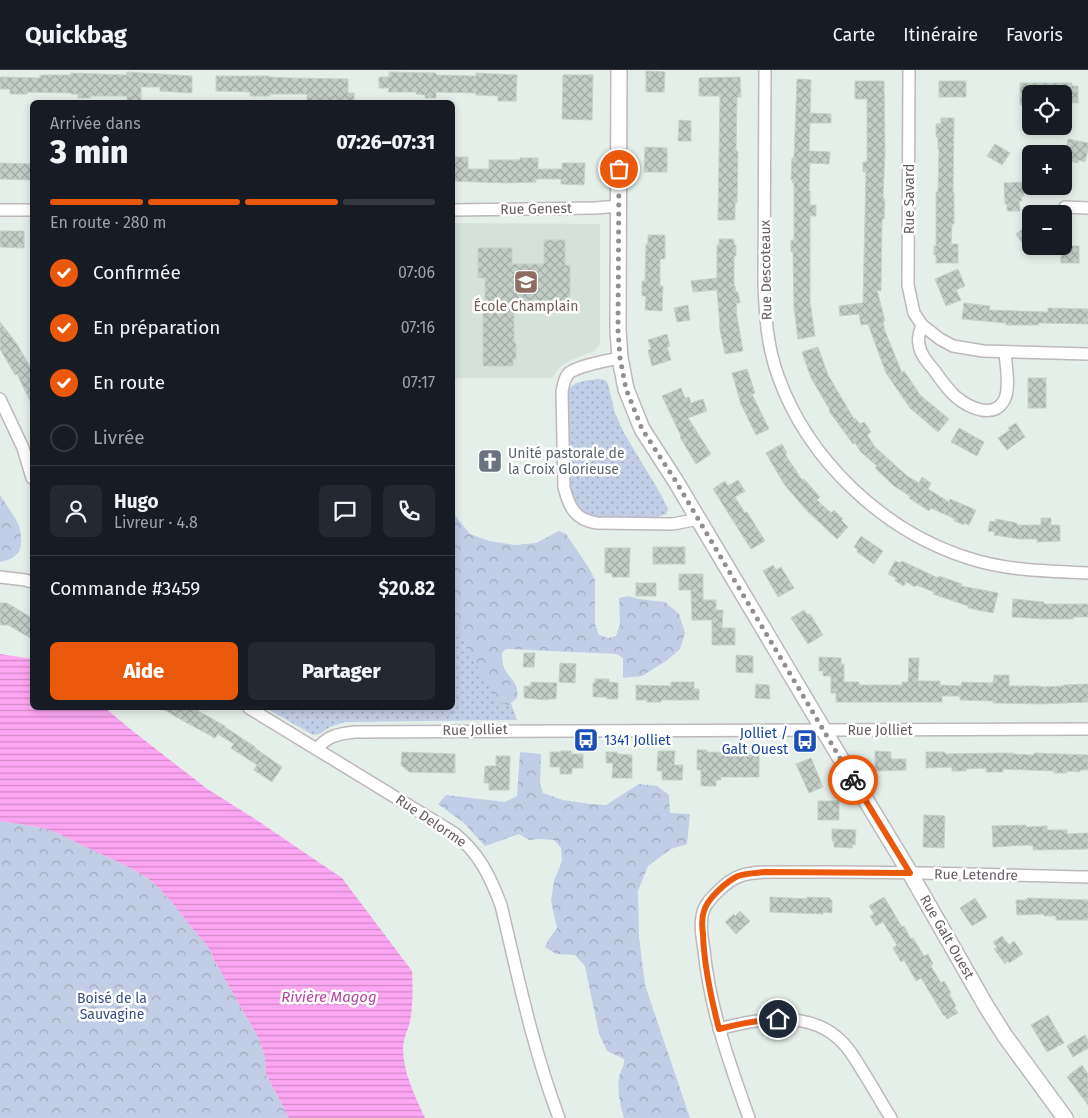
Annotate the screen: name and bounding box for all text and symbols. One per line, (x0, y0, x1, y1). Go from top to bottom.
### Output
text: Quickbag (25, 21, 127, 49)
text: Carte (833, 24, 875, 46)
text: Itinéraire (903, 24, 978, 46)
text: Favoris (1006, 24, 1063, 46)
map controls (1022, 85, 1072, 255)
button: locate (1022, 85, 1072, 135)
text: Arrivée dans (50, 114, 141, 133)
text: 07:26–07:31 (336, 131, 435, 154)
text: 3 min (50, 133, 128, 171)
button: + (1022, 145, 1072, 195)
pin (598, 148, 640, 190)
icon: bag (605, 155, 633, 183)
street label: Rue Savard (901, 164, 918, 234)
street label: Rue Genest (500, 200, 573, 218)
button: − (1022, 205, 1072, 255)
text: En route · 280 m (50, 213, 167, 232)
street label: Rue Descoteaux (757, 219, 775, 320)
icon: check (50, 259, 78, 287)
text: Confirmée (93, 261, 181, 284)
text: 07:06 (398, 263, 435, 282)
school or university icon: École Champlain (513, 269, 539, 295)
place label: École Champlain (474, 297, 578, 315)
icon: check (50, 314, 78, 342)
text: En préparation (93, 316, 220, 339)
text: 07:16 (401, 318, 435, 337)
icon: check (50, 369, 78, 397)
text: En route (93, 371, 165, 394)
text: 07:17 (402, 373, 435, 392)
text: Livrée (93, 426, 145, 449)
place label: Unité pastorale de la Croix Glorieuse (508, 445, 625, 478)
church icon: Unité pastorale de la Croix Glorieuse (477, 448, 503, 474)
button: person (50, 485, 102, 537)
button: chat (319, 485, 371, 537)
button: phone (383, 485, 435, 537)
text: Hugo (114, 490, 159, 513)
text: Livreur · 4.8 (114, 513, 198, 532)
text: Commande #3459 (50, 577, 200, 600)
text: $20.82 (379, 577, 435, 600)
button: Aide (50, 642, 238, 700)
button: Partager (248, 642, 435, 700)
street label: Rue Jolliet (442, 721, 509, 739)
street label: Rue Jolliet (847, 722, 914, 739)
place label: Jolliet / Galt Ouest (722, 725, 789, 758)
bus stop icon: 1341 Jolliet (573, 727, 599, 753)
bus stop icon: Jolliet / Galt Ouest (792, 728, 818, 754)
place label: 1341 Jolliet (604, 732, 672, 749)
courier (828, 755, 878, 805)
icon: bike (839, 766, 867, 794)
street label: Rue Delorme (392, 791, 470, 851)
street label: Rue Letendre (934, 866, 1018, 884)
street label: Rue Galt Ouest (916, 892, 978, 983)
water label: Rivière Magog (281, 988, 377, 1006)
park label: Boisé de la Sauvagine (77, 990, 147, 1023)
pin (757, 998, 799, 1040)
icon: home (764, 1005, 792, 1033)

